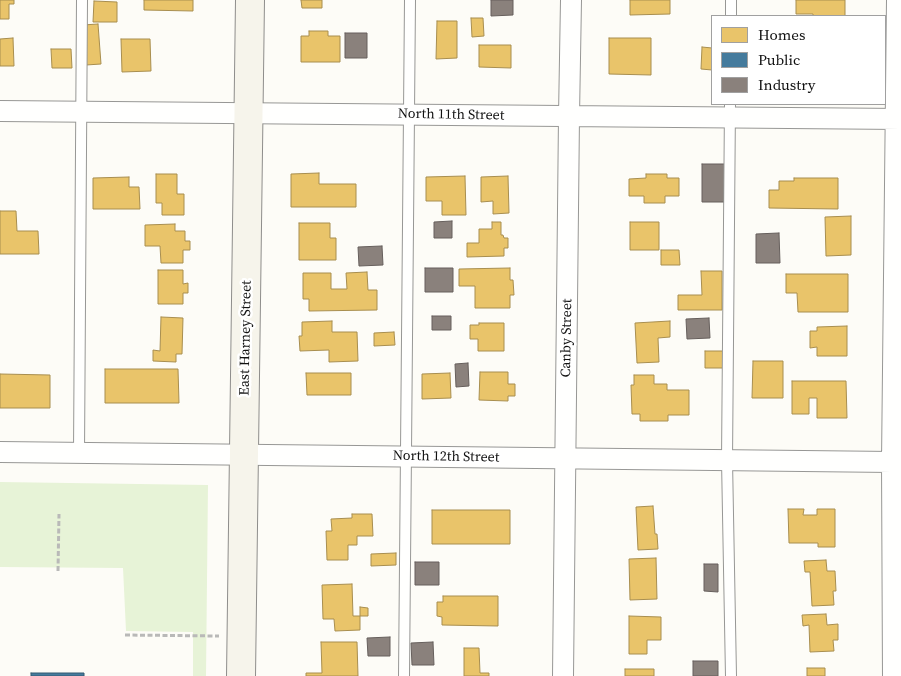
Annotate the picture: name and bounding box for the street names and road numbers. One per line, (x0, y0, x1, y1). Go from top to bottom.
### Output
street label: North 11th Street (398, 106, 504, 124)
street label: East Harney Street (237, 280, 255, 396)
street label: Canby Street (558, 298, 576, 378)
street label: North 12th Street (393, 448, 499, 466)

